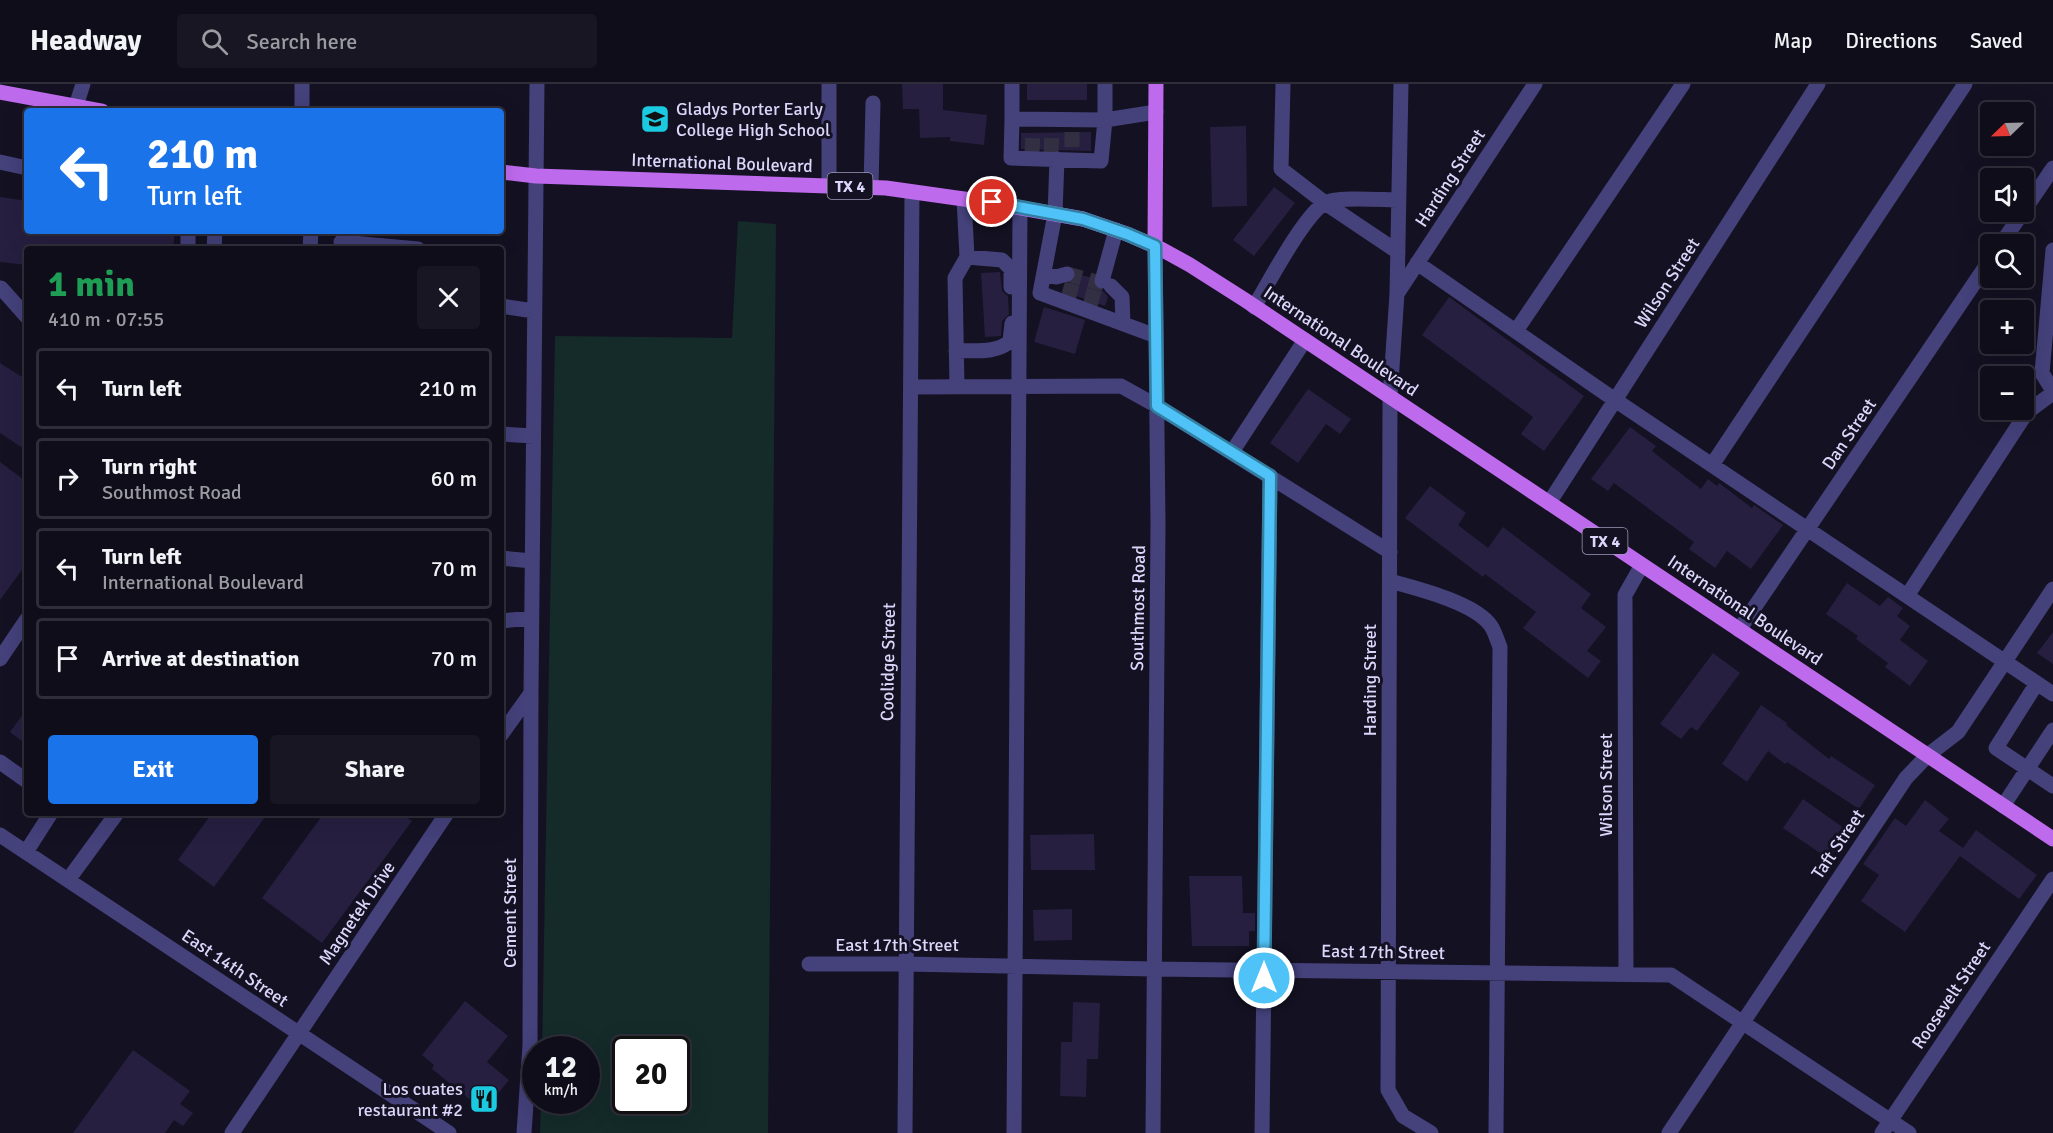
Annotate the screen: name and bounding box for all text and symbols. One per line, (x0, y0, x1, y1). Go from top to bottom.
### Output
search box (177, 14, 597, 68)
text: Headway (30, 24, 141, 58)
icon: search (198, 25, 231, 58)
text: Search here (246, 28, 357, 55)
text: Map (1774, 28, 1812, 54)
text: Directions (1845, 28, 1937, 54)
text: Saved (1970, 28, 2023, 54)
place label: Gladys Porter Early College High School (676, 98, 830, 141)
north arrow (1980, 102, 2034, 156)
map controls (1980, 102, 2034, 420)
school or university icon: Gladys Porter Early College High School (639, 103, 671, 135)
street label: Harding Street (1410, 125, 1490, 231)
text: 210 m (147, 129, 258, 180)
icon: left (48, 132, 126, 210)
street label: International Boulevard (631, 149, 813, 177)
button: sound (1980, 168, 2034, 222)
road number: TX 4 (828, 173, 872, 199)
pin (966, 176, 1017, 227)
text: Turn left (147, 180, 242, 213)
icon: arrive (975, 185, 1008, 218)
street label: Wilson Street (1630, 234, 1704, 332)
button: search (1980, 234, 2034, 288)
text: 1 min (48, 262, 135, 307)
button: close (417, 266, 480, 329)
street label: International Boulevard (1259, 281, 1423, 401)
button: + (1980, 300, 2034, 354)
text: 410 m · 07:55 (48, 307, 164, 332)
button: − (1980, 366, 2034, 420)
icon: left (51, 372, 84, 405)
text: Turn left (102, 375, 182, 402)
text: 210 m (419, 375, 477, 402)
street label: Dan Street (1817, 394, 1881, 474)
text: Turn right (102, 453, 197, 480)
icon: right (51, 462, 84, 495)
text: 60 m (431, 465, 477, 492)
text: Southmost Road (102, 480, 242, 505)
road number: TX 4 (1582, 528, 1628, 554)
text: Turn left (102, 543, 182, 570)
street label: Southmost Road (1126, 545, 1150, 671)
street label: International Boulevard (1663, 550, 1827, 670)
icon: left (51, 552, 84, 585)
text: 70 m (431, 555, 477, 582)
text: International Boulevard (102, 570, 304, 595)
street label: Coolidge Street (876, 603, 900, 721)
street label: Harding Street (1359, 624, 1381, 736)
icon: arrive (51, 642, 84, 675)
text: Arrive at destination (102, 645, 299, 672)
text: 70 m (431, 645, 477, 672)
street label: Wilson Street (1595, 733, 1617, 837)
button: Exit (48, 735, 258, 804)
button: Share (270, 735, 480, 804)
street label: Taft Street (1807, 805, 1869, 883)
street label: Magnetek Drive (314, 857, 400, 969)
street label: Cement Street (499, 858, 521, 968)
street label: East 14th Street (178, 924, 292, 1012)
street label: East 17th Street (835, 934, 959, 956)
street label: Roosevelt Street (1907, 937, 1995, 1053)
street label: East 17th Street (1321, 940, 1445, 964)
position arrow (1232, 946, 1296, 1010)
speed limit sign: 20 (612, 1036, 690, 1114)
text: 12 (545, 1049, 577, 1086)
place label: Los cuates restaurant #2 (358, 1078, 463, 1121)
text: km/h (544, 1081, 578, 1099)
restaurant icon: Los cuates restaurant #2 (468, 1083, 500, 1115)

